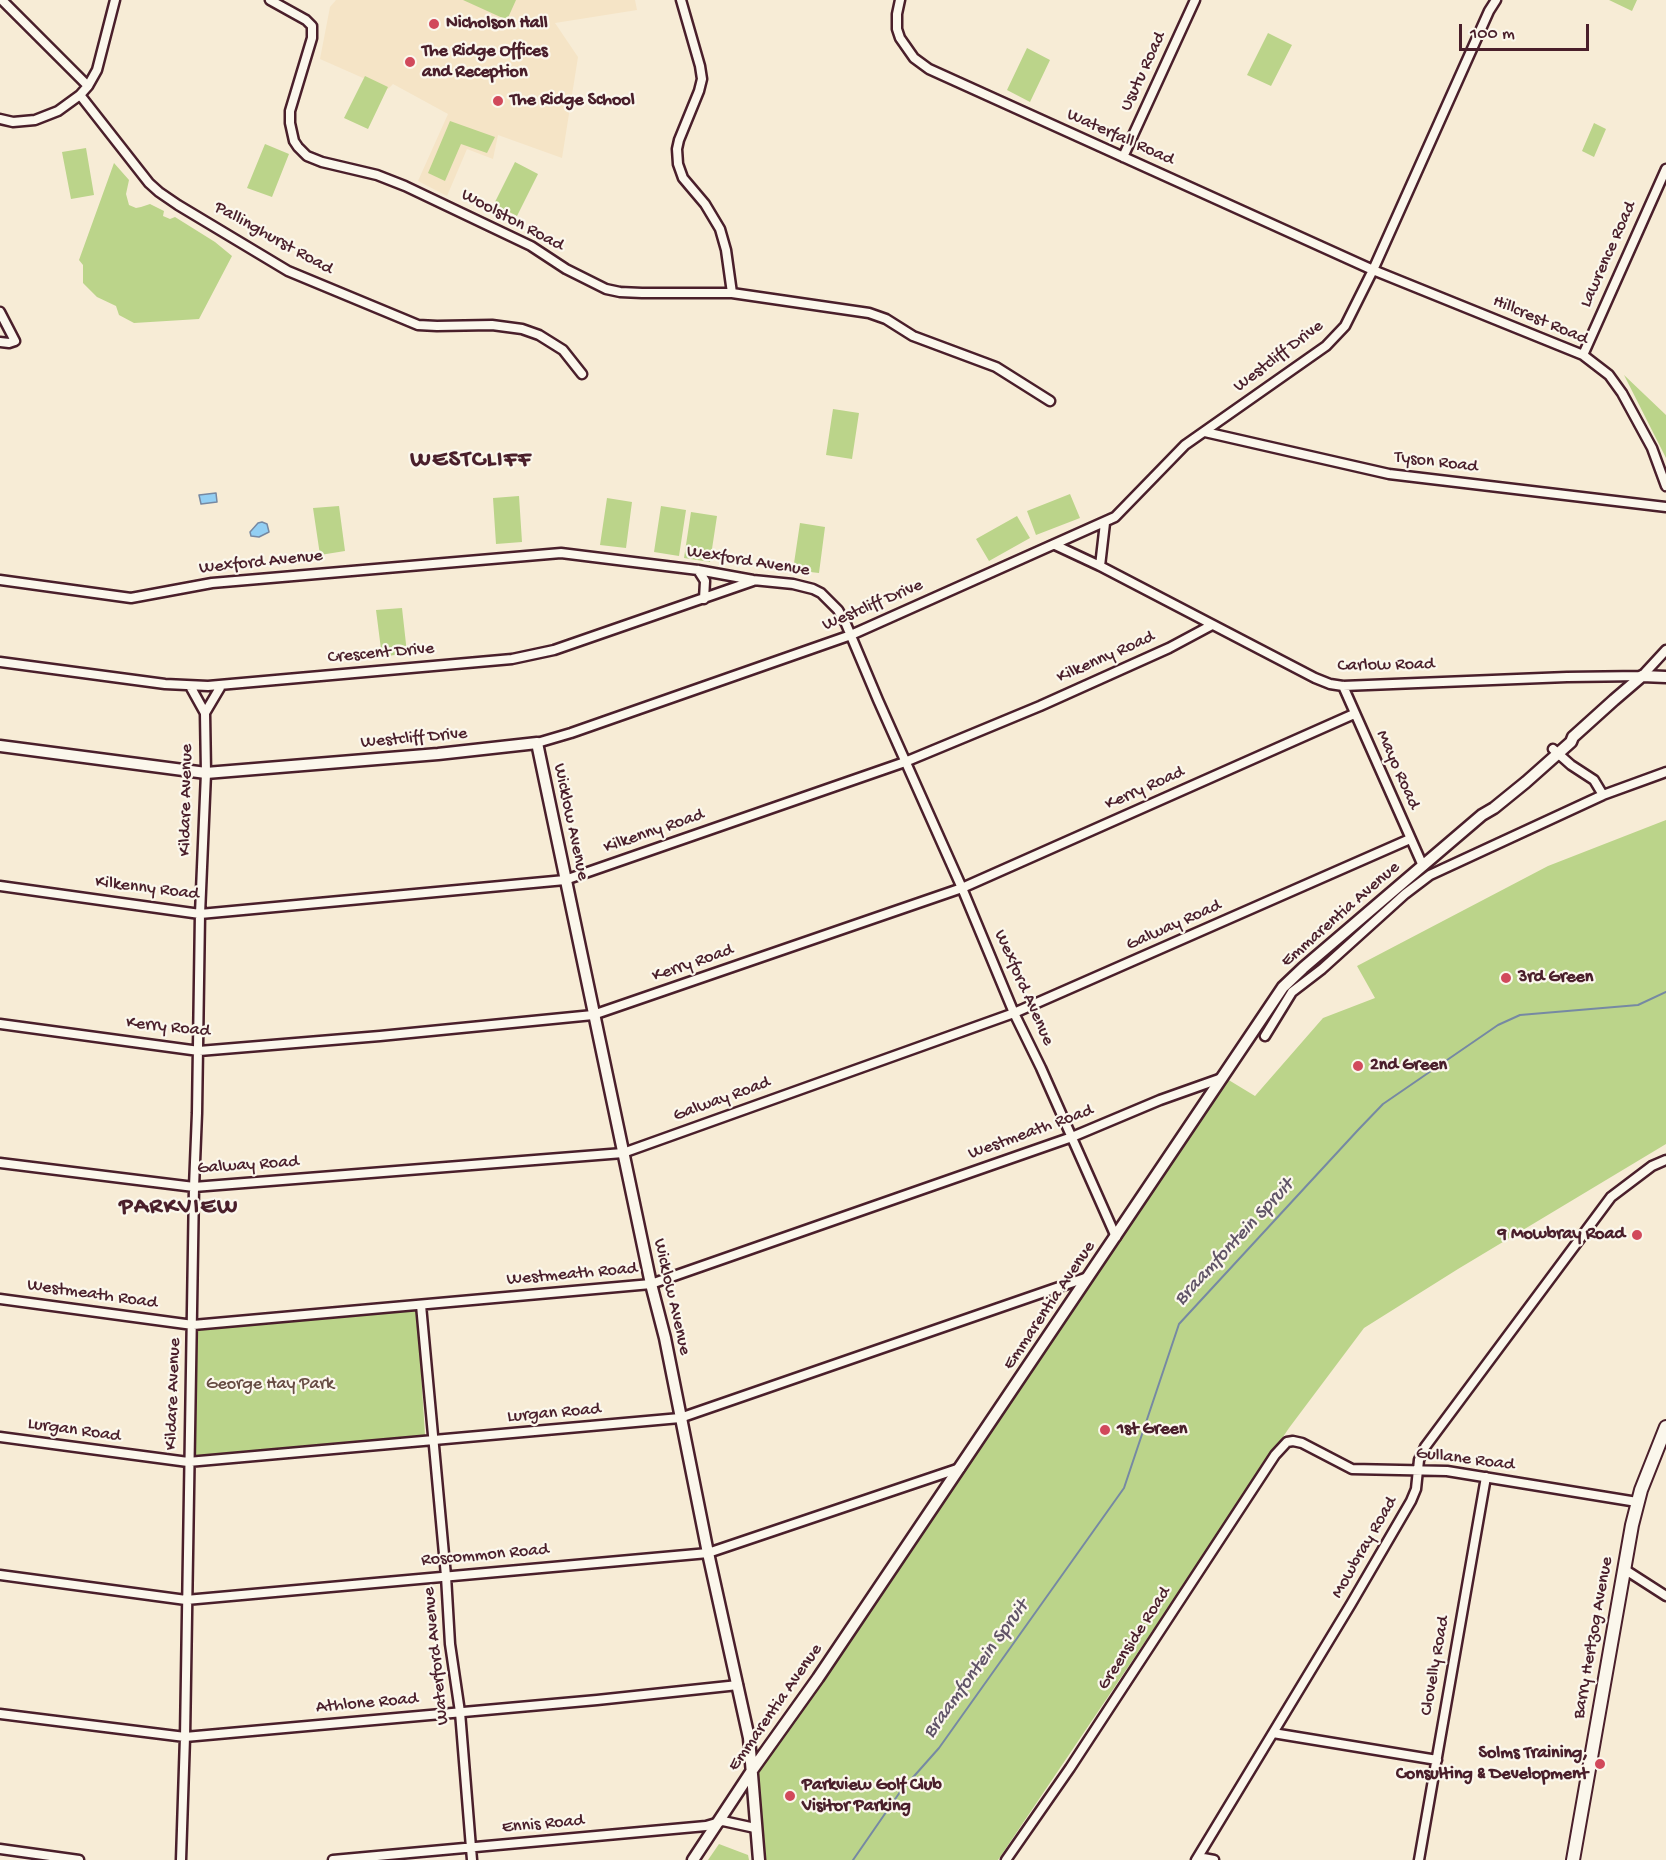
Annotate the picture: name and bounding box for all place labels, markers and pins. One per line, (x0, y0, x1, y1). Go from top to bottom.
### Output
place label: Nicholson Hall (446, 13, 548, 35)
marker: Nicholson Hall (427, 17, 441, 31)
place label: The Ridge Offices and Reception (422, 41, 548, 84)
marker: The Ridge Offices and Reception (403, 55, 417, 69)
place label: The Ridge School (510, 90, 635, 112)
marker: The Ridge School (491, 94, 505, 108)
place label: 3rd Green (1518, 967, 1593, 989)
marker: 3rd Green (1499, 971, 1513, 985)
place label: 2nd Green (1370, 1055, 1447, 1077)
marker: 2nd Green (1351, 1059, 1365, 1073)
place label: 9 Mowbray Road (1498, 1224, 1625, 1246)
marker: 9 Mowbray Road (1630, 1228, 1644, 1242)
place label: 1st Green (1117, 1419, 1187, 1441)
marker: 1st Green (1098, 1423, 1112, 1437)
place label: Solms Training, Consulting & Development (1396, 1743, 1588, 1786)
marker: Solms Training, Consulting & Development (1593, 1757, 1607, 1771)
place label: Parkview Golf Club Visitor Parking (802, 1775, 942, 1818)
marker: Parkview Golf Club Visitor Parking (783, 1789, 797, 1803)

